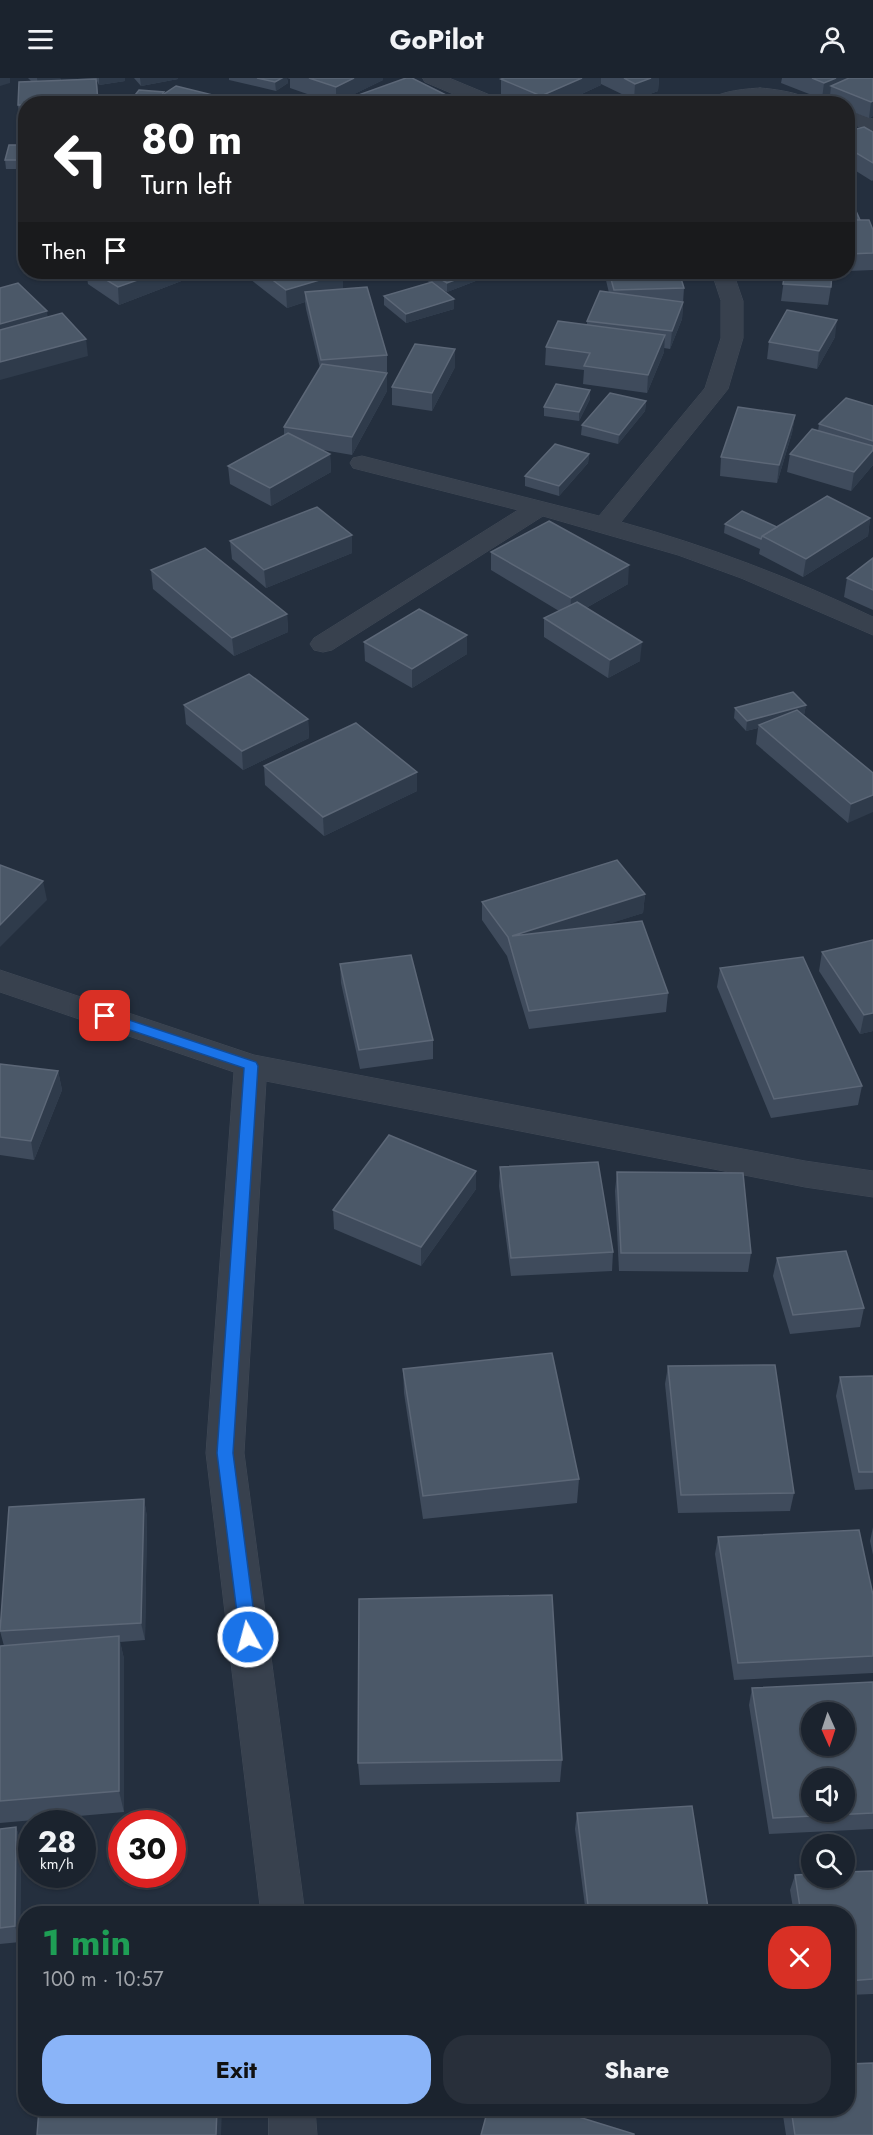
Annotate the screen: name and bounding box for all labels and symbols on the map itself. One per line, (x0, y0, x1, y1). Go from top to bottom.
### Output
pin (79, 990, 130, 1041)
position arrow (216, 1605, 280, 1669)
north arrow (801, 1702, 855, 1756)
speed limit sign: 30 (108, 1810, 186, 1888)

